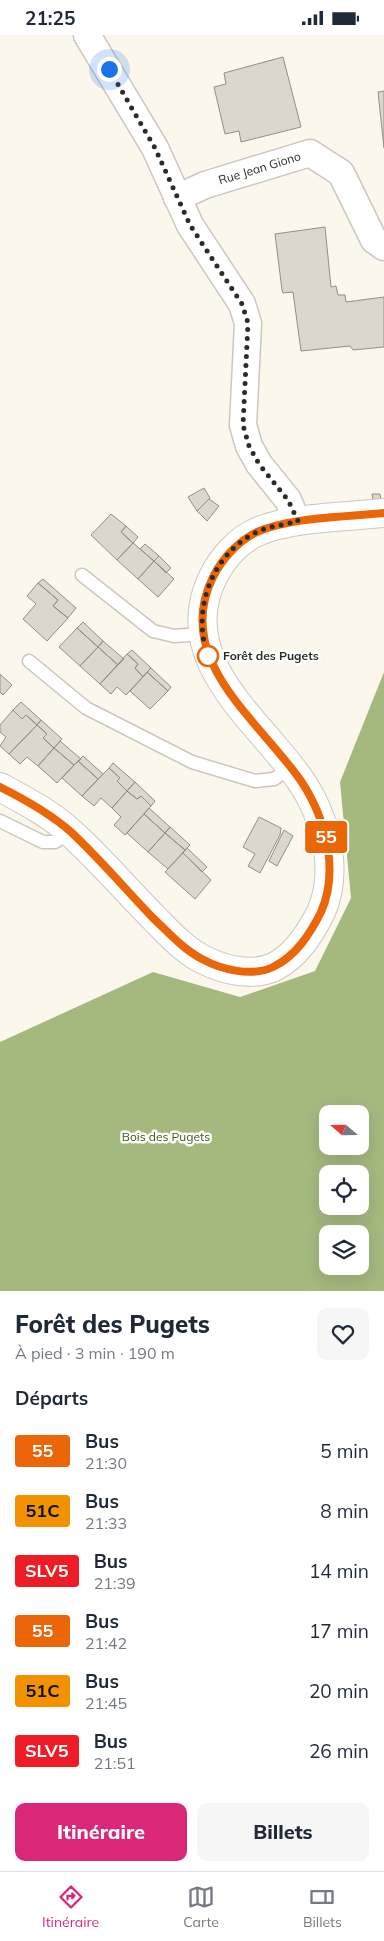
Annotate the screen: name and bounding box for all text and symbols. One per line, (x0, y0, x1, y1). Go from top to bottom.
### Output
text: 21:25 (25, 6, 75, 30)
your location (97, 57, 122, 82)
street label: Rue Jean Giono (217, 148, 303, 187)
marker: Forêt des Pugets (197, 645, 219, 667)
place label: Forêt des Pugets (223, 648, 319, 663)
line badge: 55 (304, 821, 348, 853)
text: 55 (315, 825, 337, 848)
north arrow (319, 1105, 369, 1155)
map controls (319, 1105, 369, 1275)
park label: Bois des Pugets (122, 1129, 210, 1144)
button: locate (319, 1165, 369, 1215)
button: layers (319, 1225, 369, 1275)
button: heart (317, 1308, 369, 1360)
text: Forêt des Pugets (15, 1309, 210, 1339)
text: À pied · 3 min · 190 m (15, 1343, 175, 1363)
text: Départs (15, 1386, 88, 1410)
text: Bus (85, 1429, 119, 1453)
text: 55 (32, 1439, 53, 1462)
text: 5 min (320, 1439, 369, 1463)
text: 21:30 (85, 1453, 127, 1473)
text: Bus (85, 1489, 119, 1513)
text: 51C (26, 1499, 59, 1522)
text: 8 min (320, 1499, 369, 1523)
text: 21:33 (85, 1513, 127, 1533)
text: Bus (94, 1549, 128, 1573)
text: SLV5 (25, 1559, 69, 1582)
text: 14 min (309, 1559, 369, 1583)
text: 21:39 (94, 1573, 136, 1593)
text: Bus (85, 1609, 119, 1633)
text: 55 (32, 1619, 53, 1642)
text: 17 min (309, 1619, 369, 1643)
text: 21:42 (85, 1633, 127, 1653)
text: Bus (85, 1669, 119, 1693)
text: 51C (26, 1679, 59, 1702)
text: 20 min (309, 1679, 369, 1703)
text: 21:45 (85, 1693, 127, 1713)
text: Bus (94, 1729, 128, 1753)
text: SLV5 (25, 1739, 69, 1762)
text: 26 min (309, 1739, 369, 1763)
text: 21:51 (94, 1753, 136, 1773)
button: Itinéraire (15, 1803, 187, 1861)
button: Billets (197, 1803, 369, 1861)
tab: Itinéraire (42, 1883, 99, 1931)
tab: Carte (183, 1883, 219, 1931)
tab: Billets (303, 1883, 342, 1931)

